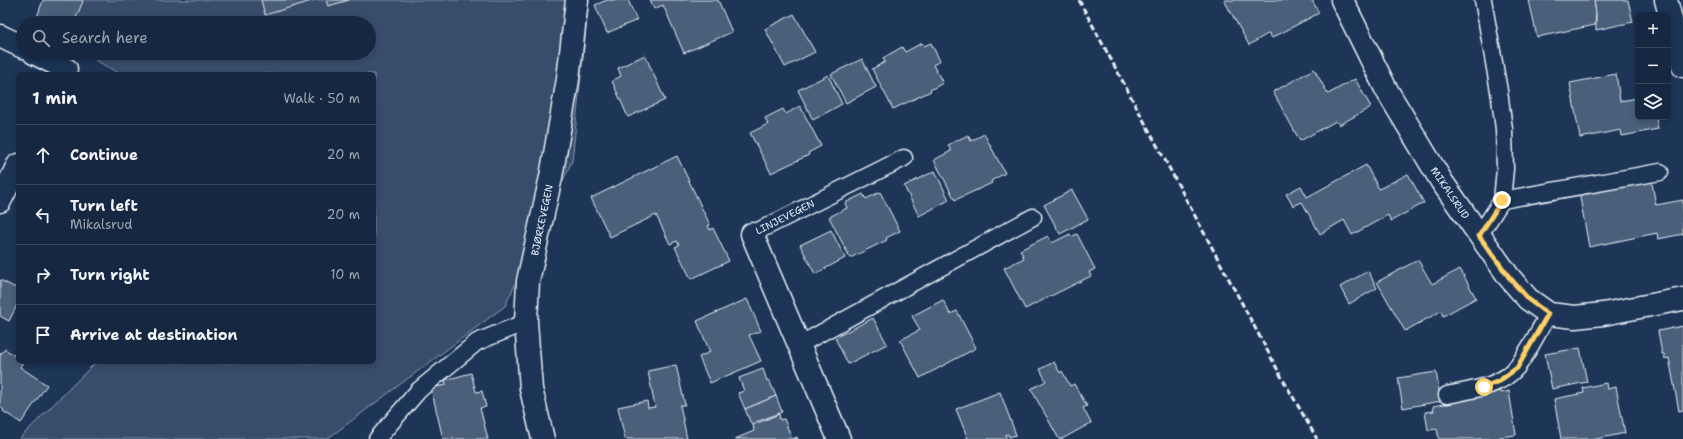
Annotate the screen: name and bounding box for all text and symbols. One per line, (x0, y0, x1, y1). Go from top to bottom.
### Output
map controls (1635, 12, 1671, 120)
button: + (1635, 12, 1671, 48)
search box (16, 16, 376, 60)
icon: search (30, 27, 52, 49)
text: Search here (62, 28, 148, 48)
button: − (1635, 48, 1671, 84)
button: layers (1635, 84, 1671, 120)
text: 1 min (32, 87, 77, 109)
text: Walk · 50 m (283, 90, 360, 107)
icon: ahead (32, 144, 54, 166)
text: Continue (70, 145, 138, 165)
text: 20 m (327, 146, 360, 163)
street label: MIKALSRUD (1428, 165, 1472, 222)
street label: BJØRKEVEGEN (528, 183, 556, 257)
route end (1493, 191, 1511, 209)
text: Turn left (70, 196, 138, 216)
street label: LINJEVEGEN (753, 197, 817, 237)
icon: left (32, 204, 54, 226)
text: 20 m (327, 206, 360, 223)
text: Mikalsrud (70, 216, 133, 233)
icon: right (32, 264, 54, 286)
text: Turn right (70, 265, 150, 285)
text: 10 m (330, 266, 360, 283)
icon: arrive (32, 324, 54, 346)
text: Arrive at destination (70, 325, 238, 345)
route start (1475, 378, 1493, 396)

